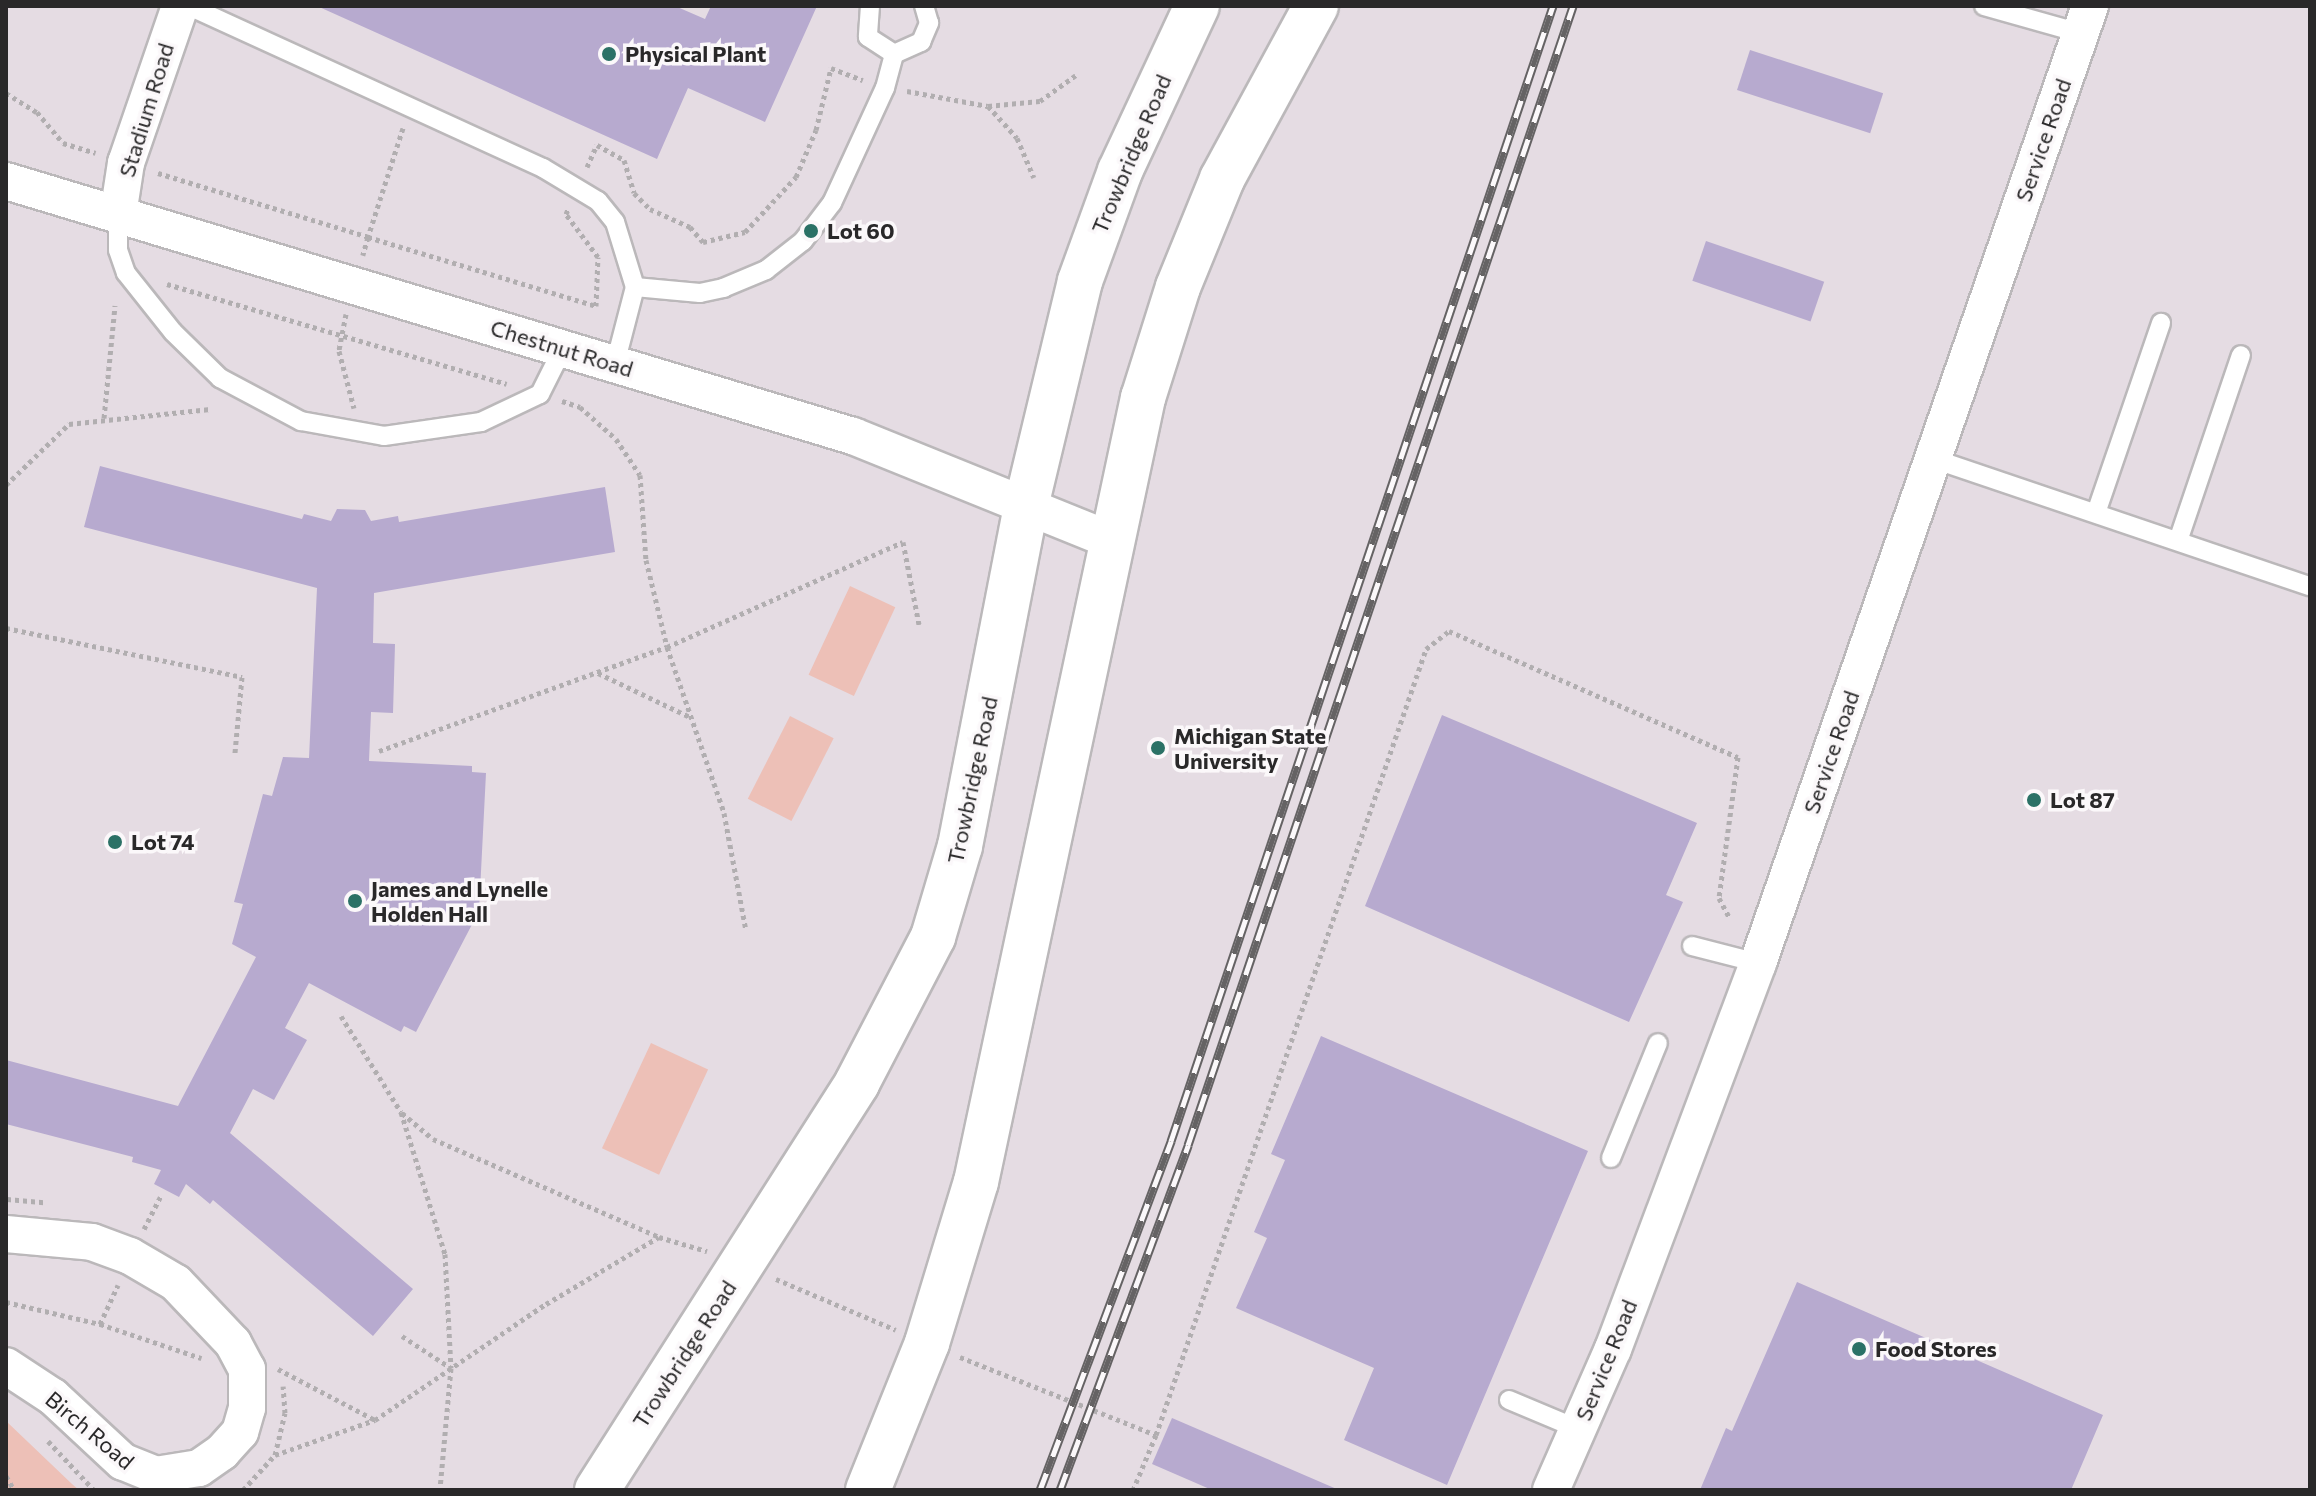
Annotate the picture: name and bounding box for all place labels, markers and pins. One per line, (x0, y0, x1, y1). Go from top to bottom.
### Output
place label: Physical Plant (625, 41, 766, 67)
marker: Physical Plant (600, 45, 618, 63)
place label: Lot 60 (827, 218, 895, 244)
marker: Lot 60 (802, 222, 820, 240)
place label: Michigan State University (1174, 722, 1326, 774)
marker: Michigan State University (1149, 739, 1167, 757)
place label: Lot 87 (2050, 787, 2115, 813)
marker: Lot 87 (2025, 791, 2043, 809)
place label: Lot 74 (131, 829, 195, 855)
marker: Lot 74 (106, 833, 124, 851)
place label: James and Lynelle Holden Hall (371, 875, 548, 926)
marker: James and Lynelle Holden Hall (346, 892, 364, 910)
place label: Food Stores (1875, 1336, 1997, 1362)
marker: Food Stores (1850, 1340, 1868, 1358)

